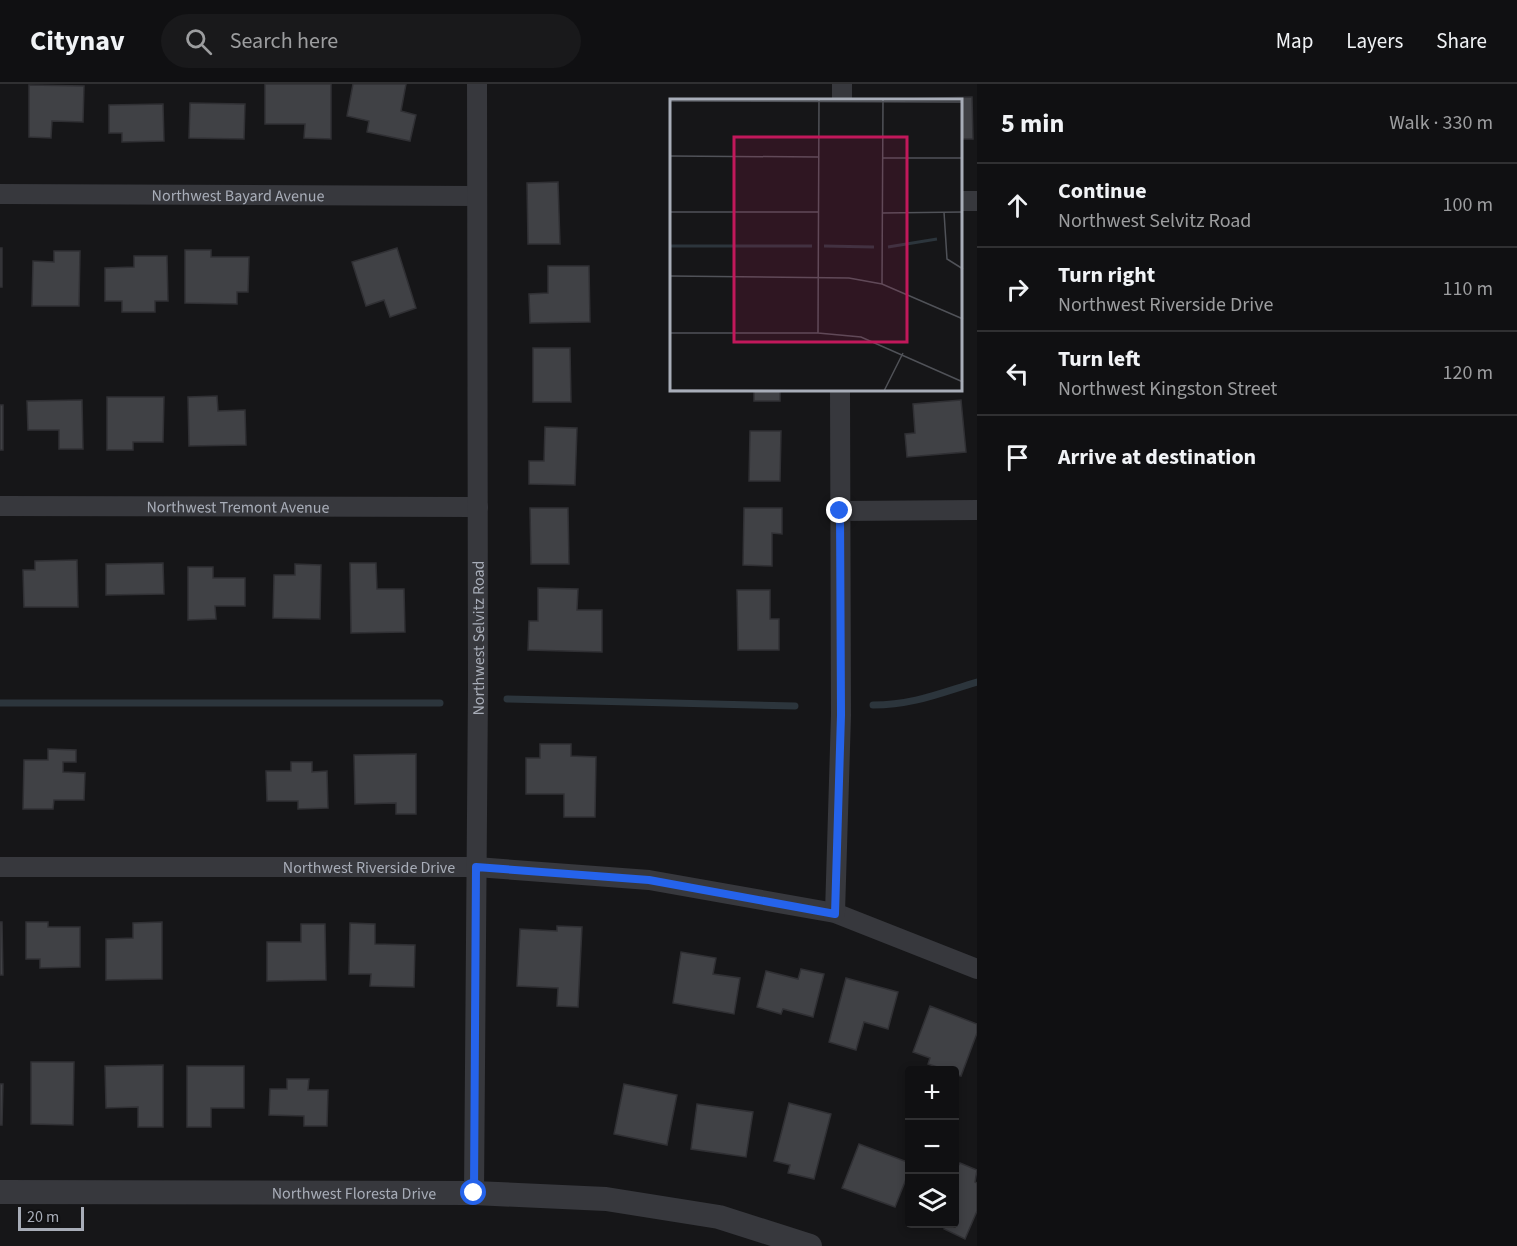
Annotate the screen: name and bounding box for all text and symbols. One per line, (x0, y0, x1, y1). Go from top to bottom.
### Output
search box (161, 14, 581, 68)
text: Citynav (30, 21, 125, 61)
icon: search (182, 25, 215, 58)
text: Search here (230, 25, 338, 57)
text: Map (1276, 26, 1313, 56)
text: Layers (1346, 26, 1403, 56)
text: Share (1436, 26, 1487, 56)
inset map (670, 99, 962, 392)
text: 5 min (1001, 105, 1064, 142)
text: Walk · 330 m (1389, 109, 1493, 137)
text: Continue (1058, 175, 1147, 207)
street label: Northwest Bayard Avenue (152, 185, 324, 207)
icon: ahead (1001, 189, 1034, 222)
text: 100 m (1443, 191, 1493, 219)
text: Northwest Selvitz Road (1058, 207, 1251, 235)
text: Turn right (1058, 259, 1155, 291)
icon: right (1001, 273, 1034, 306)
text: 110 m (1443, 275, 1493, 303)
text: Northwest Riverside Drive (1058, 291, 1273, 319)
text: Turn left (1058, 343, 1140, 375)
icon: left (1001, 357, 1034, 390)
text: 120 m (1443, 359, 1493, 387)
text: Northwest Kingston Street (1058, 375, 1277, 403)
icon: arrive (1001, 441, 1034, 474)
text: Arrive at destination (1058, 441, 1256, 473)
street label: Northwest Tremont Avenue (146, 496, 330, 519)
route end (826, 497, 852, 523)
street label: Northwest Selvitz Road (468, 561, 490, 716)
street label: Northwest Riverside Drive (283, 857, 455, 879)
map controls (905, 1066, 959, 1228)
button: + (905, 1066, 959, 1120)
button: − (905, 1120, 959, 1174)
button: layers (905, 1174, 959, 1228)
route start (460, 1179, 486, 1205)
street label: Northwest Floresta Drive (272, 1183, 436, 1205)
scale bar (18, 1204, 84, 1232)
text: 20 m (27, 1206, 59, 1228)

